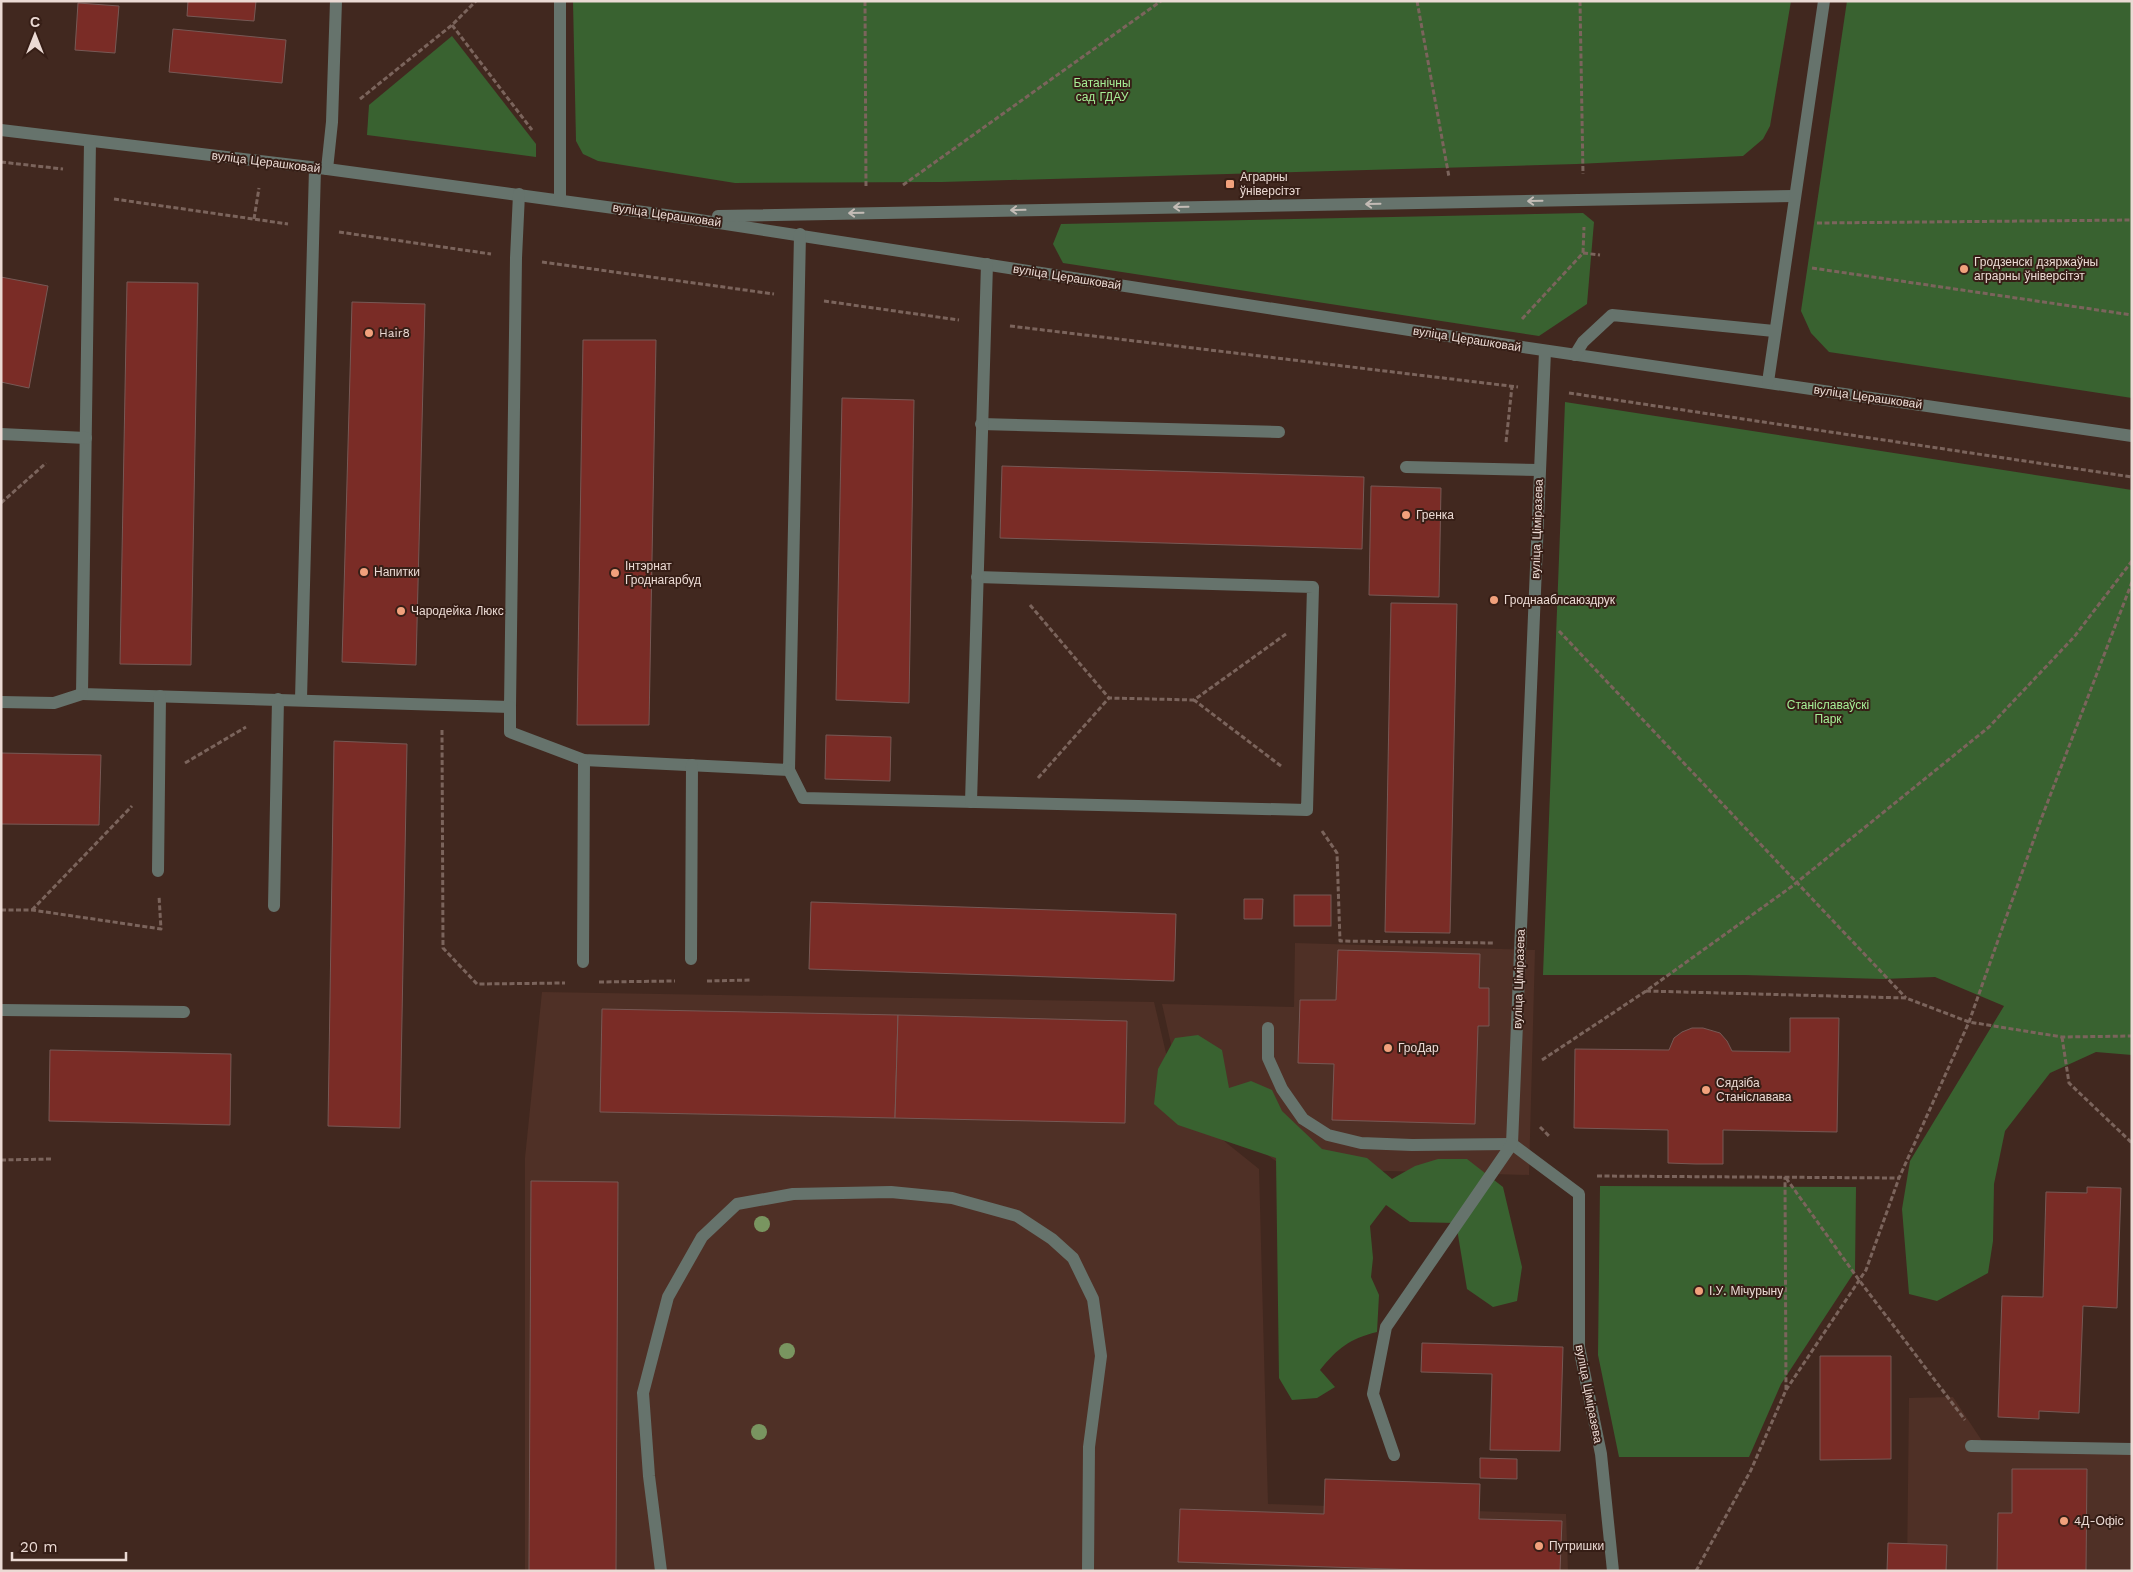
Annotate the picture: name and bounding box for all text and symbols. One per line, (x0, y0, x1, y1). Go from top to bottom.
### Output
north arrow (10, 10, 60, 60)
text: С (30, 14, 40, 30)
park label: Батанічны сад ГДАУ (1073, 76, 1131, 104)
street label: вуліца Церашковай (211, 148, 321, 176)
place label: Аграрны ўніверсітэт (1240, 170, 1301, 198)
marker: Аграрны ўніверсітэт (1224, 178, 1236, 190)
one-way arrow (1528, 196, 1544, 205)
one-way arrow (1365, 199, 1382, 209)
street label: вуліца Церашковай (612, 200, 722, 230)
one-way arrow (1173, 203, 1189, 212)
one-way arrow (1010, 205, 1026, 215)
one-way arrow (848, 209, 864, 218)
place label: Гродзенскі дзяржаўны аграрны ўніверсітэт (1974, 255, 2098, 283)
street label: вуліца Церашковай (1012, 262, 1122, 292)
marker: Гродзенскі дзяржаўны аграрны ўніверсітэт (1958, 263, 1970, 275)
street label: вуліца Церашковай (1412, 324, 1522, 354)
place label: Hair8 (379, 326, 410, 340)
marker: Hair8 (363, 327, 375, 339)
street label: вуліца Церашковай (1813, 382, 1923, 412)
street label: вуліца Ціміразева (1528, 479, 1546, 579)
place label: Гренка (1416, 508, 1454, 522)
marker: Гренка (1400, 509, 1412, 521)
place label: Інтэрнат Гроднагарбуд (625, 559, 701, 587)
place label: Напитки (374, 565, 420, 579)
marker: Напитки (358, 566, 370, 578)
marker: Інтэрнат Гроднагарбуд (609, 567, 621, 579)
place label: Гроднааблсаюздрук (1504, 593, 1616, 607)
marker: Гроднааблсаюздрук (1488, 594, 1500, 606)
place label: Чародейка Люкс (411, 604, 504, 618)
marker: Чародейка Люкс (395, 605, 407, 617)
park label: Станіславаўскі Парк (1787, 698, 1869, 726)
street label: вуліца Ціміразева (1510, 929, 1528, 1029)
place label: ГроДар (1398, 1041, 1439, 1055)
marker: ГроДар (1382, 1042, 1394, 1054)
place label: Сядзіба Станіславава (1716, 1076, 1792, 1104)
marker: Сядзіба Станіславава (1700, 1084, 1712, 1096)
place label: І.У. Мічурыну (1709, 1284, 1783, 1298)
marker: І.У. Мічурыну (1693, 1285, 1705, 1297)
street label: вуліца Ціміразева (1573, 1344, 1605, 1445)
place label: 4Д-Офіс (2074, 1514, 2123, 1528)
marker: 4Д-Офіс (2058, 1515, 2070, 1527)
scale bar (12, 1530, 126, 1562)
text: 20 m (20, 1538, 58, 1556)
place label: Путришки (1549, 1539, 1604, 1553)
marker: Путришки (1533, 1540, 1545, 1552)

